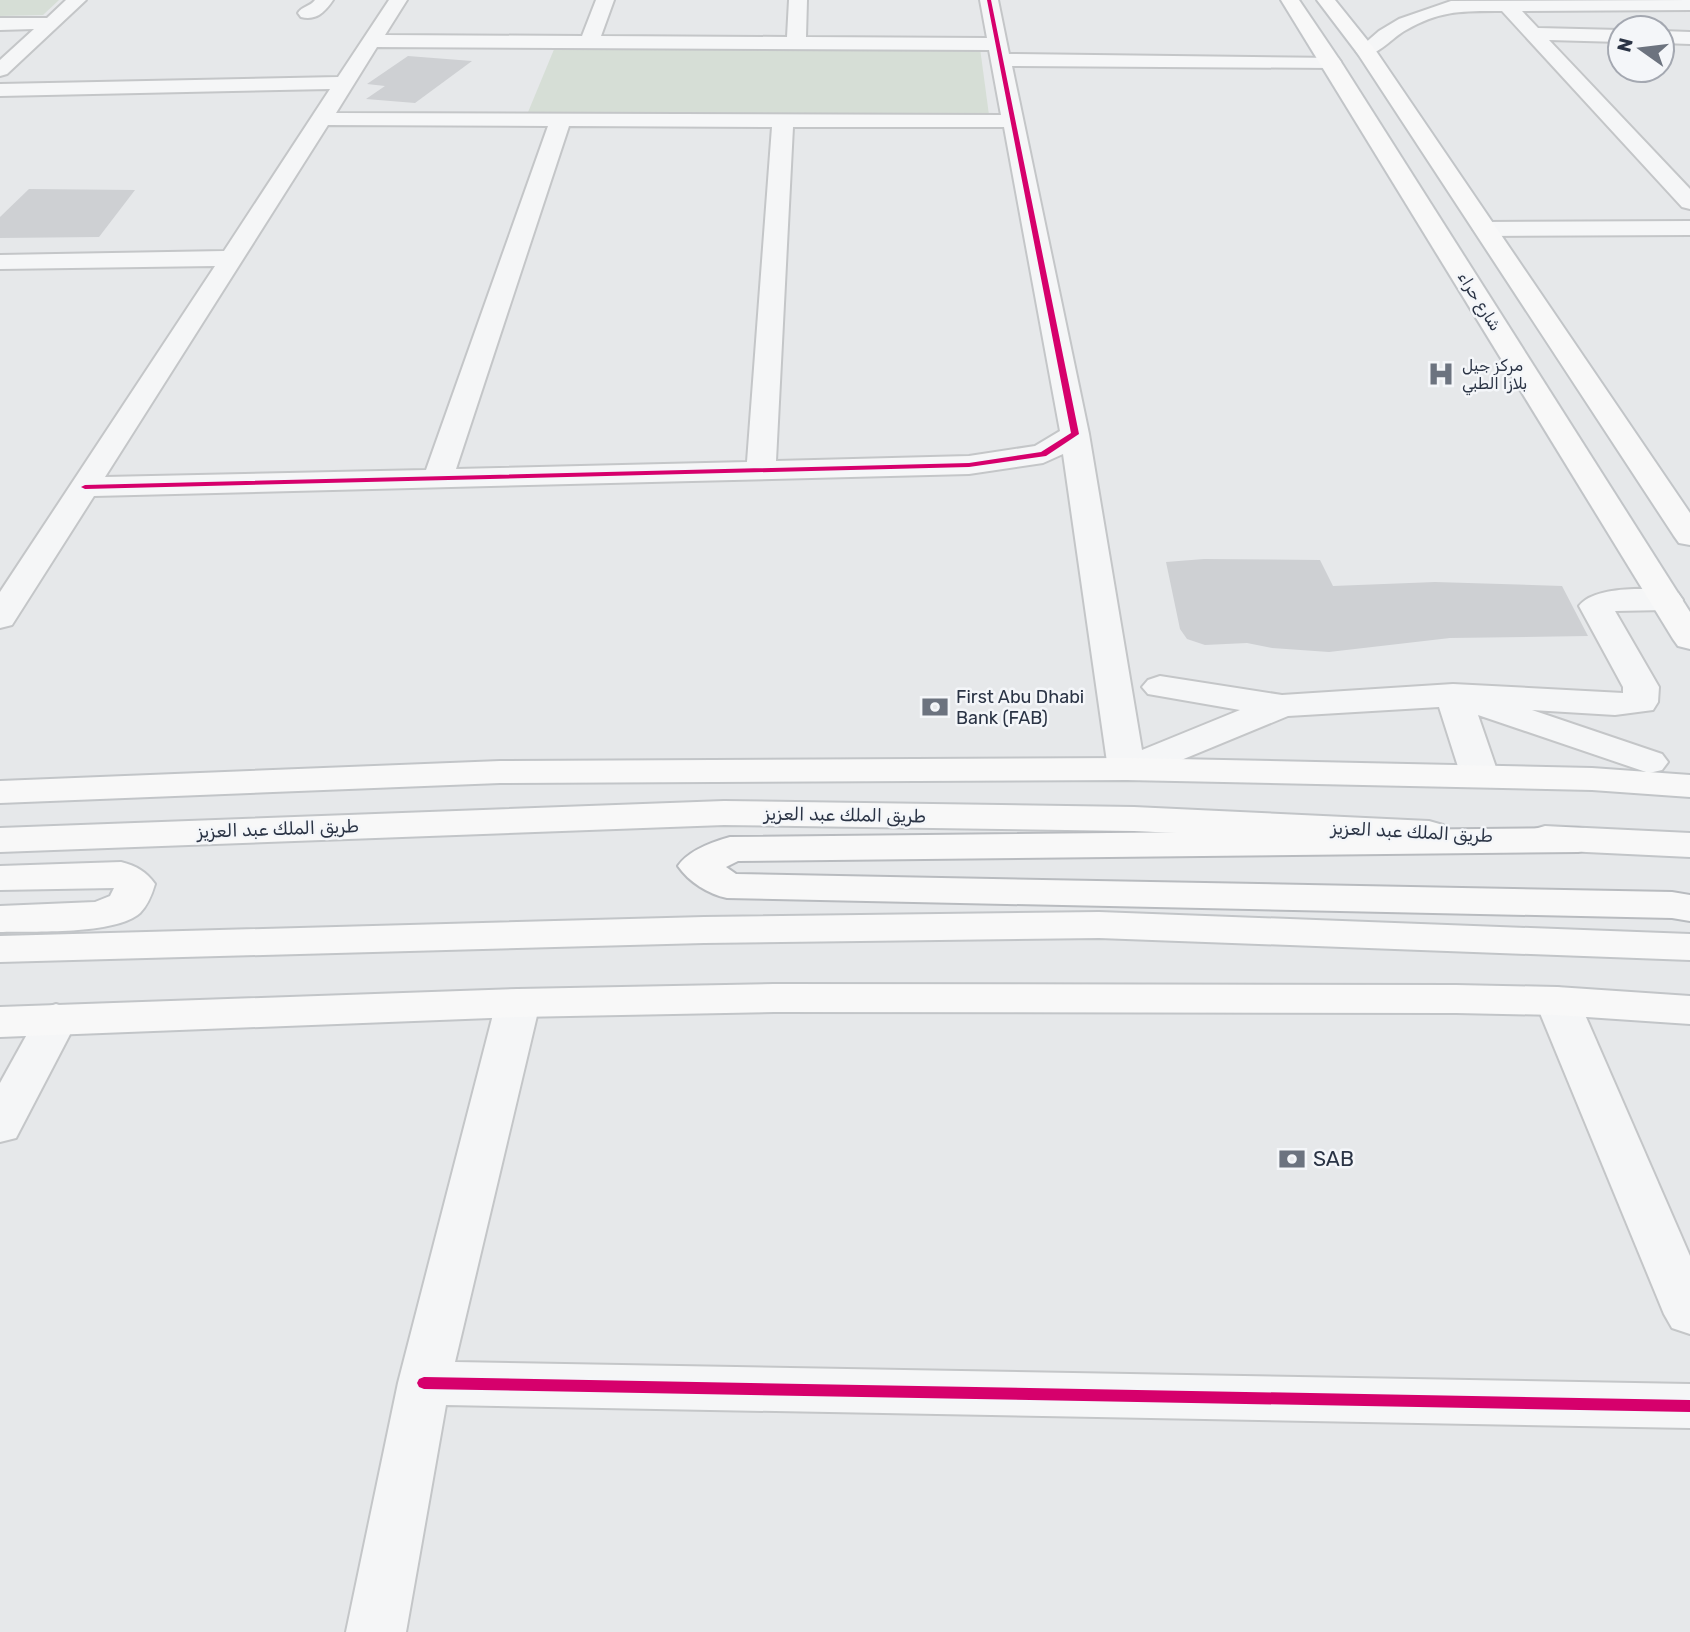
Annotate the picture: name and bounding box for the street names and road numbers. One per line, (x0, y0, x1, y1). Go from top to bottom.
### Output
street label: شارع حراء (1452, 268, 1505, 335)
street label: طريق الملك عبد العزيز (763, 803, 926, 827)
street label: طريق الملك عبد العزيز (196, 815, 359, 843)
street label: طريق الملك عبد العزيز (1329, 817, 1494, 847)

